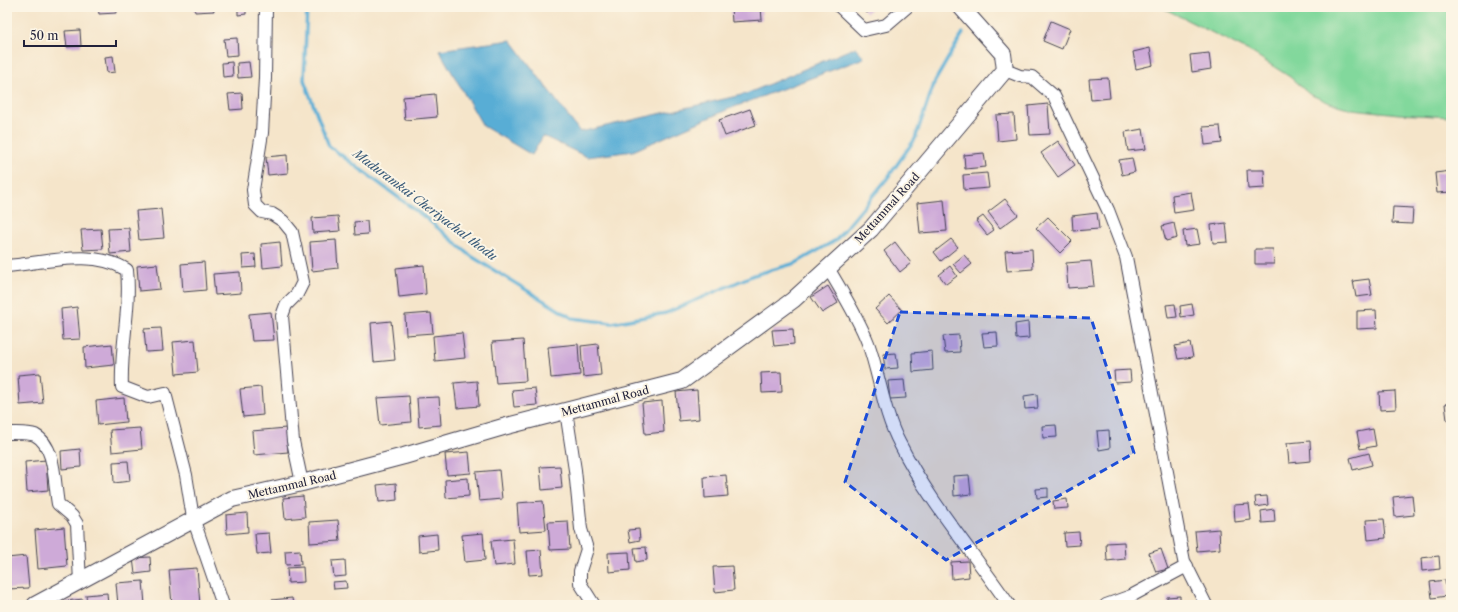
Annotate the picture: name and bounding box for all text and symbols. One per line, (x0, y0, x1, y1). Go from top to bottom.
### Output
scale bar (24, 22, 116, 48)
text: 50 m (30, 28, 59, 43)
water label: Maduramkai Cheriyachal thodu (349, 144, 501, 264)
street label: Mettammal Road (852, 170, 923, 246)
street label: Mettammal Road (560, 382, 651, 419)
street label: Mettammal Road (246, 468, 338, 502)

